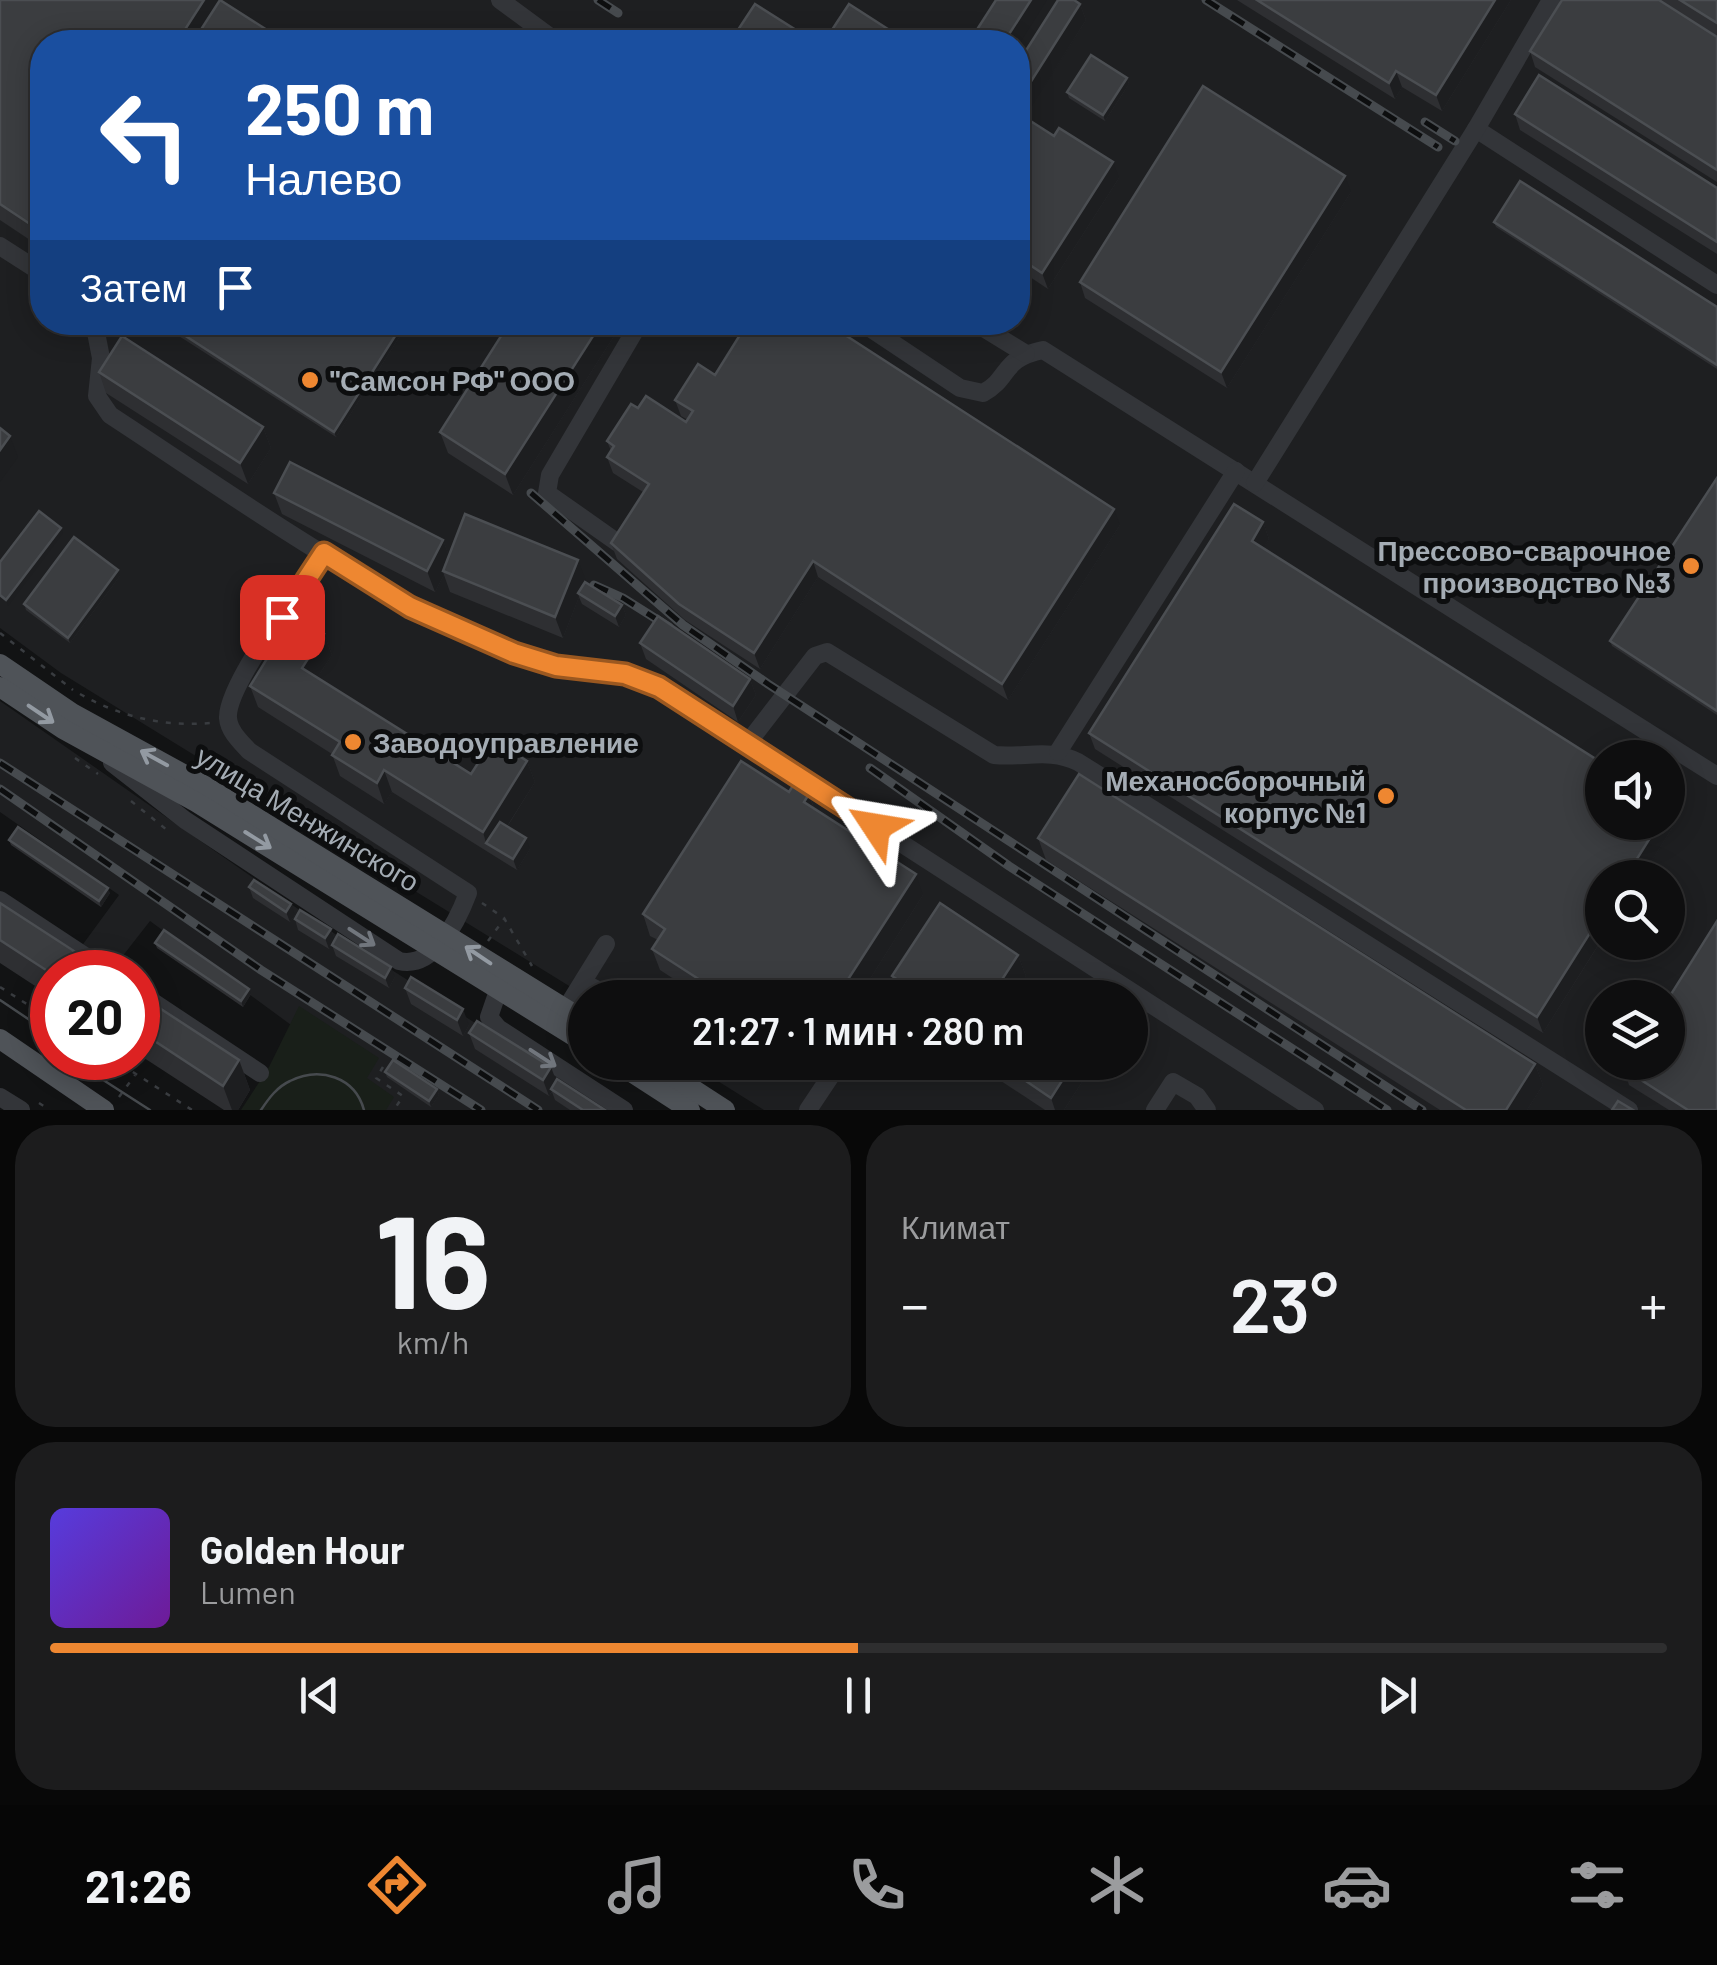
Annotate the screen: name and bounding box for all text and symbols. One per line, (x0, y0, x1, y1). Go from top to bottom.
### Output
text: 250 m (245, 65, 434, 149)
icon: left (80, 70, 210, 200)
text: Налево (245, 150, 402, 204)
icon: arrive (208, 260, 263, 315)
text: Затем (80, 264, 188, 310)
place label: "Самсон РФ" ООО (330, 363, 575, 397)
marker: "Самсон РФ" ООО (299, 369, 321, 391)
place label: Прессово-сварочное производство №3 (1378, 533, 1671, 599)
marker: Прессово-сварочное производство №3 (1680, 555, 1702, 577)
pin (240, 575, 325, 660)
icon: arrive (255, 590, 310, 645)
one-way arrow (26, 703, 54, 724)
place label: Заводоуправление (373, 725, 639, 759)
marker: Заводоуправление (342, 731, 364, 753)
street label: улица Менжинского (190, 738, 426, 898)
map controls (1585, 740, 1685, 1080)
button: sound (1585, 740, 1685, 840)
one-way arrow (140, 748, 170, 767)
place label: Механосборочный корпус №1 (1105, 763, 1366, 829)
position arrow (824, 775, 928, 879)
marker: Механосборочный корпус №1 (1375, 785, 1397, 807)
one-way arrow (243, 830, 272, 850)
button: search (1585, 860, 1685, 960)
one-way arrow (348, 926, 376, 947)
one-way arrow (465, 945, 493, 966)
speed limit sign: 20 (30, 950, 160, 1080)
button: layers (1585, 980, 1685, 1080)
text: 21:27 · 1 мин · 280 m (692, 1007, 1024, 1053)
one-way arrow (529, 1047, 557, 1068)
text: 16 (375, 1179, 491, 1335)
text: Климат (901, 1207, 1010, 1245)
text: 23° (1230, 1258, 1338, 1348)
text: − (901, 1270, 929, 1336)
text: + (1639, 1270, 1667, 1336)
text: km/h (397, 1322, 469, 1360)
text: Golden Hour (200, 1526, 405, 1572)
text: Lumen (200, 1572, 296, 1610)
icon: previous (292, 1668, 347, 1723)
icon: pause (831, 1668, 886, 1723)
icon: next (1370, 1668, 1425, 1723)
icon: directions (362, 1850, 432, 1920)
icon: music (602, 1850, 672, 1920)
icon: phone (842, 1850, 912, 1920)
icon: climate (1082, 1850, 1152, 1920)
icon: car (1322, 1850, 1392, 1920)
icon: filters (1562, 1850, 1632, 1920)
text: 21:26 (85, 1858, 192, 1912)

